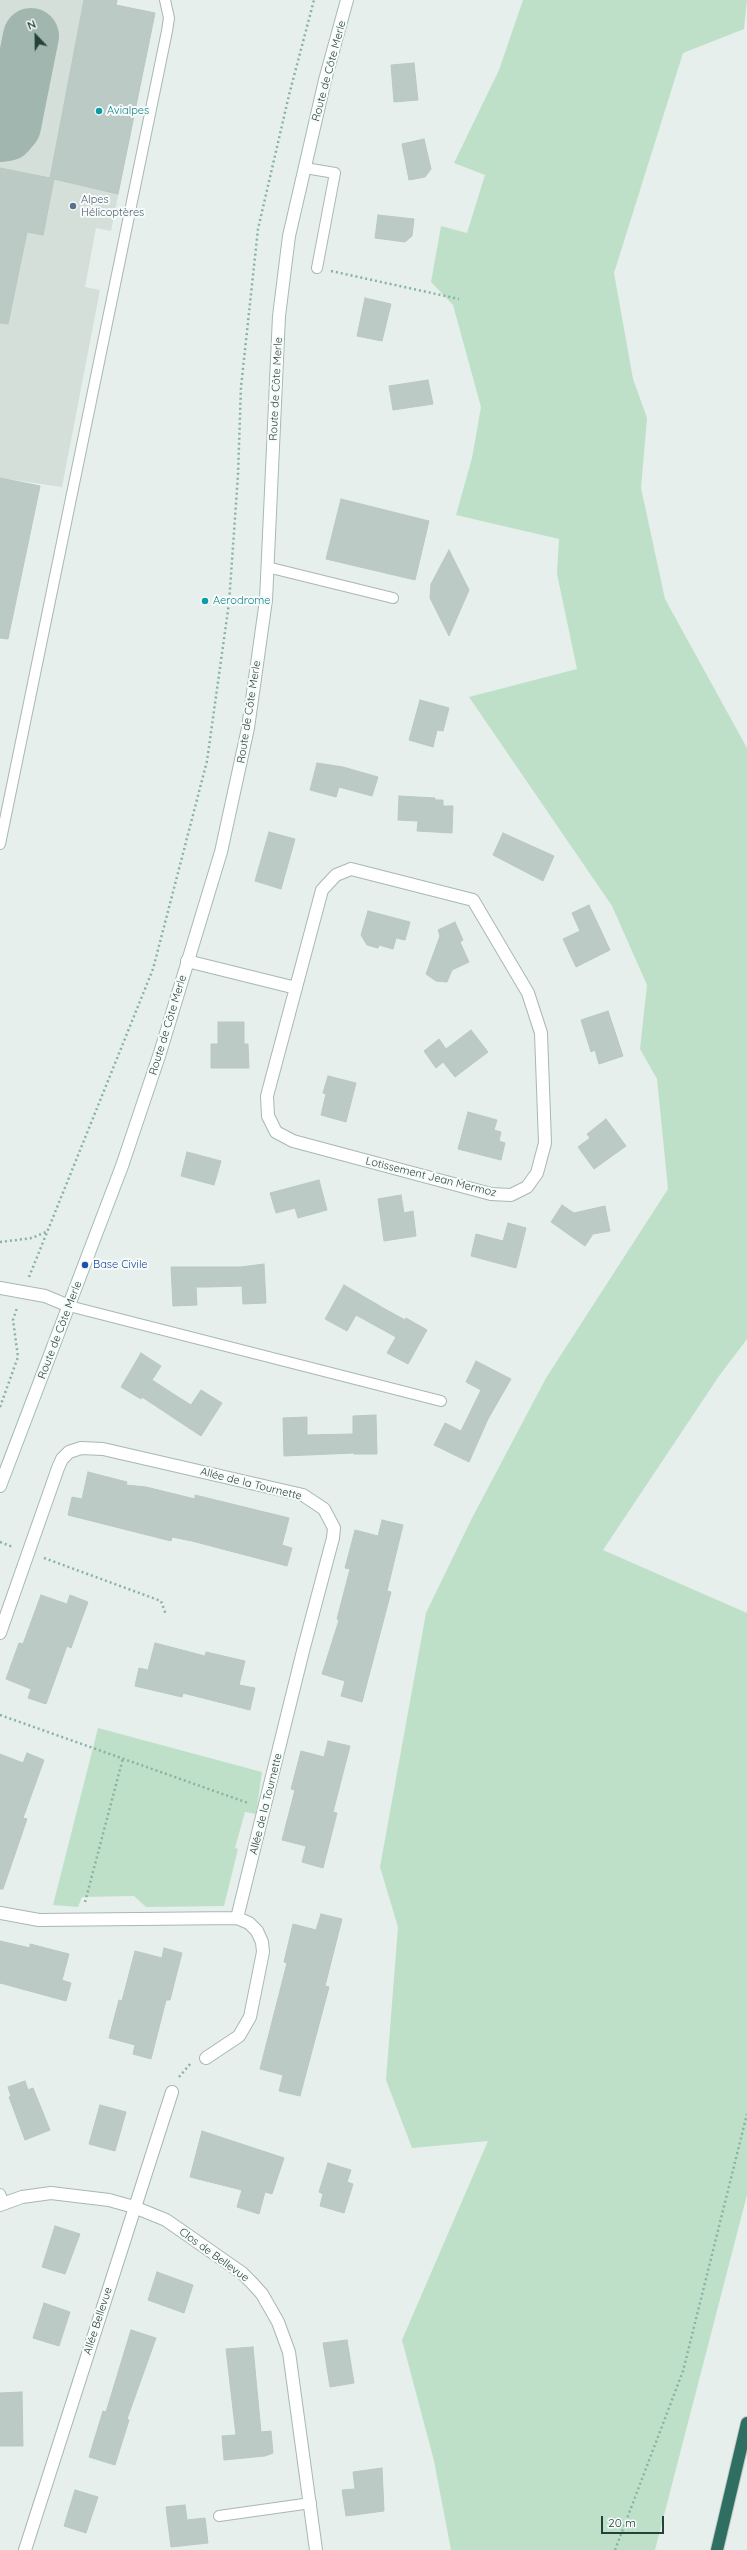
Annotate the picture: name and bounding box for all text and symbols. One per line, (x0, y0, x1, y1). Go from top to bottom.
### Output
north arrow (16, 16, 56, 56)
text: N (25, 17, 38, 33)
street label: Route de Côte Merle (309, 19, 349, 123)
place label: Avialpes (107, 104, 149, 118)
marker: Avialpes (94, 106, 104, 116)
place label: Alpes Hélicoptères (81, 193, 144, 219)
marker: Alpes Hélicoptères (68, 201, 78, 211)
street label: Route de Côte Merle (267, 337, 285, 441)
place label: Aerodrome (213, 594, 271, 608)
marker: Aerodrome (200, 596, 210, 606)
street label: Route de Côte Merle (234, 660, 264, 764)
street label: Route de Côte Merle (147, 973, 189, 1077)
street label: Lotissement Jean Mermoz (364, 1154, 498, 1200)
place label: Base Civile (93, 1258, 148, 1272)
marker: Base Civile (80, 1260, 90, 1270)
street label: Route de Côte Merle (35, 1279, 85, 1381)
street label: Allée de la Tournette (199, 1465, 303, 1503)
street label: Allée de la Tournette (247, 1752, 285, 1856)
street label: Clos de Bellevue (177, 2225, 251, 2285)
street label: Allée Bellevue (81, 2286, 115, 2356)
scale bar (603, 2508, 666, 2534)
text: 20 m (608, 2515, 636, 2530)

